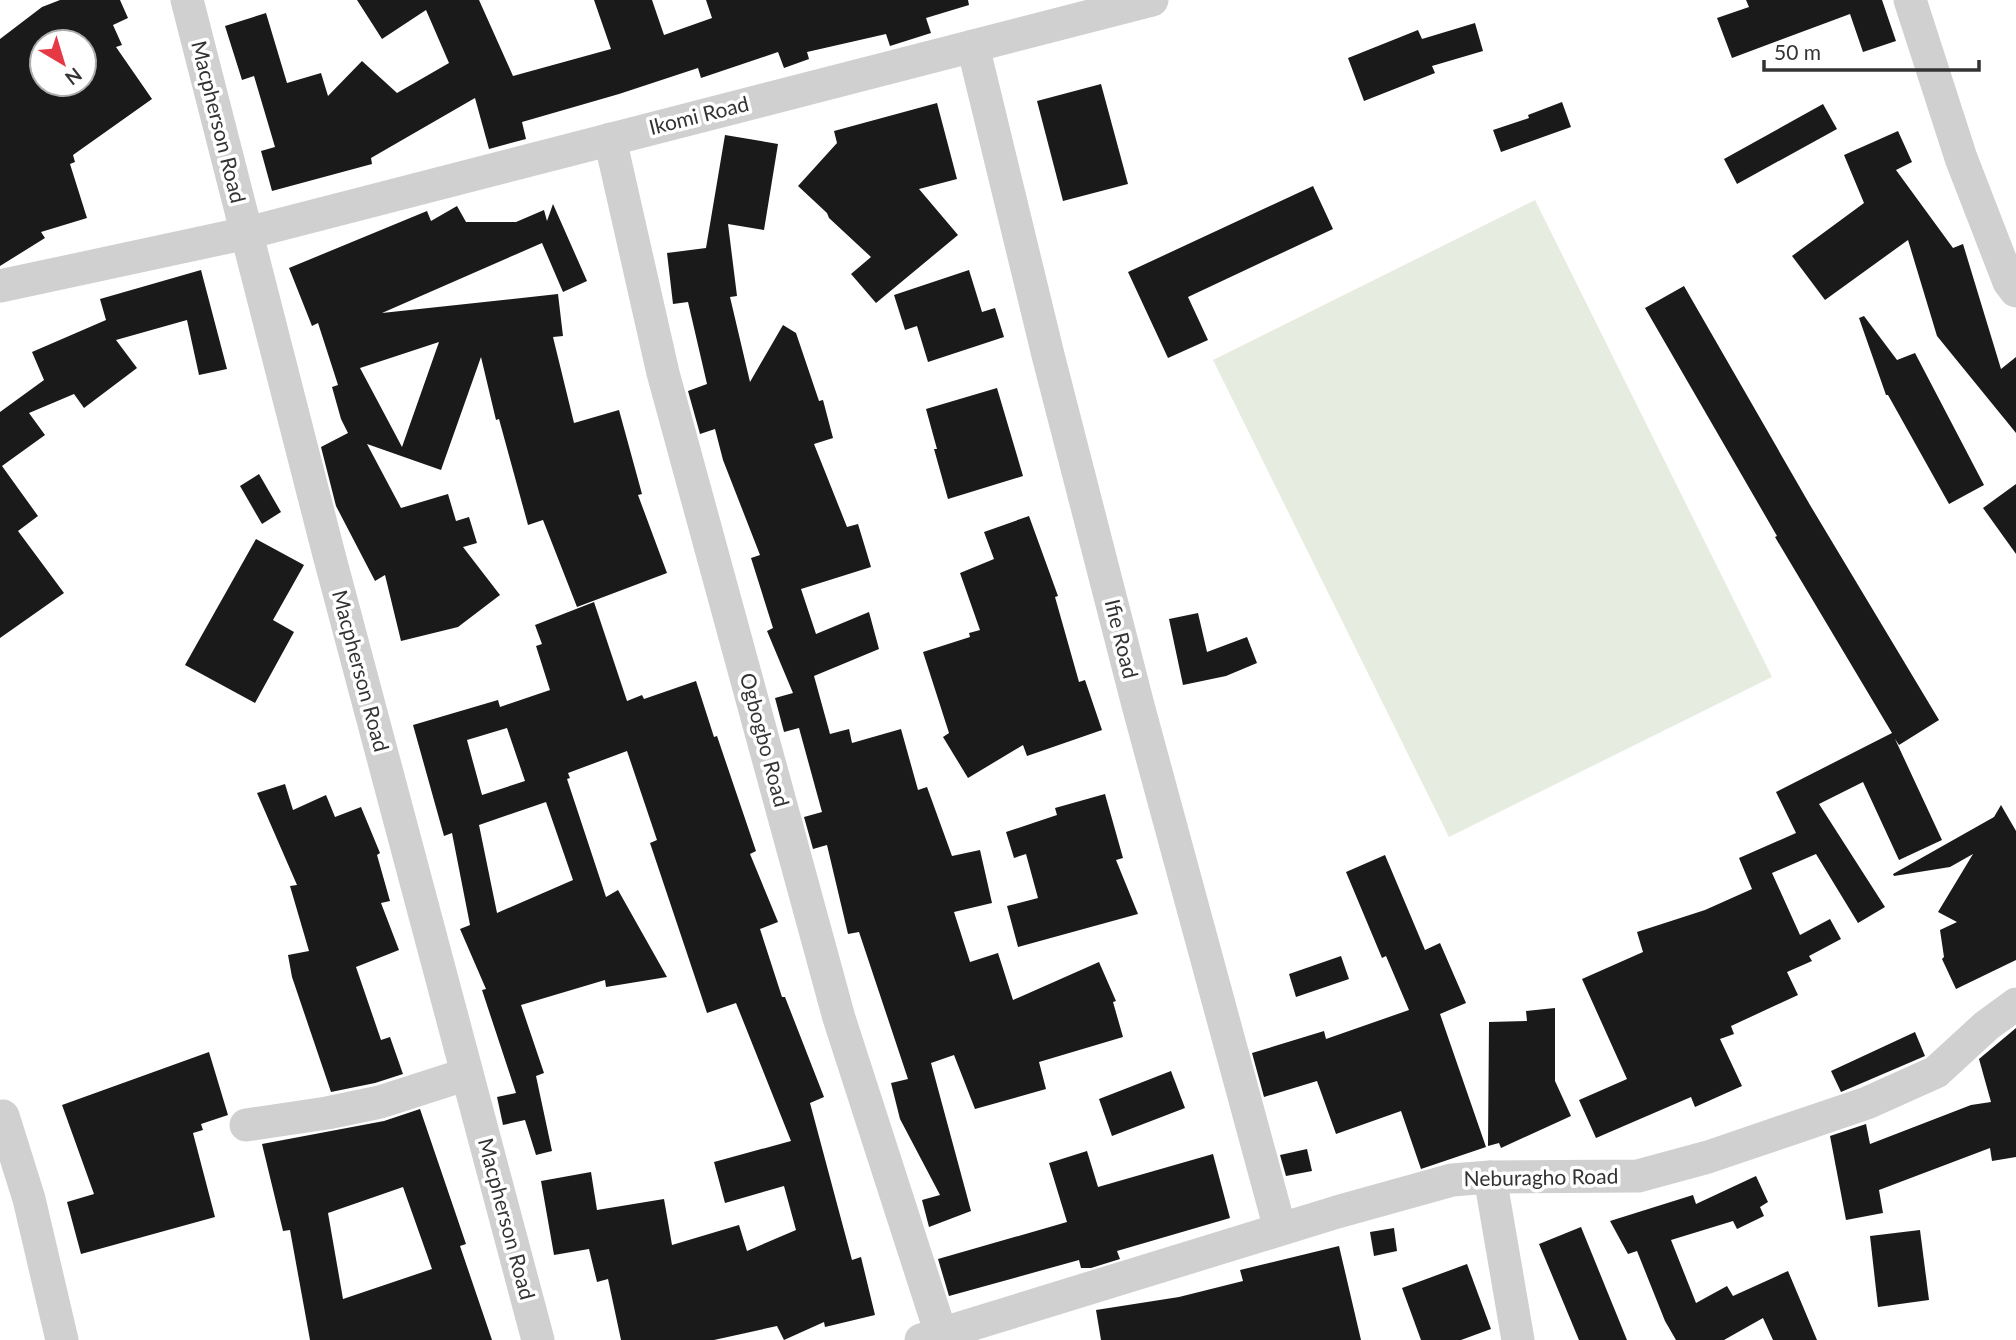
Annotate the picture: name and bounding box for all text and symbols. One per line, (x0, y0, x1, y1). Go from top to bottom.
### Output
north arrow (28, 28, 98, 98)
scale bar (1764, 28, 1979, 72)
street label: Macpherson Road (187, 38, 252, 205)
text: 50 m (1774, 39, 1821, 64)
text: N (61, 63, 87, 90)
street label: Ikomi Road (646, 90, 751, 139)
street label: Macpherson Road (328, 587, 395, 754)
street label: Ifie Road (1101, 596, 1144, 681)
street label: Ogbogbo Road (736, 670, 795, 809)
street label: Macpherson Road (474, 1135, 541, 1302)
street label: Neburagho Road (1463, 1163, 1619, 1190)

